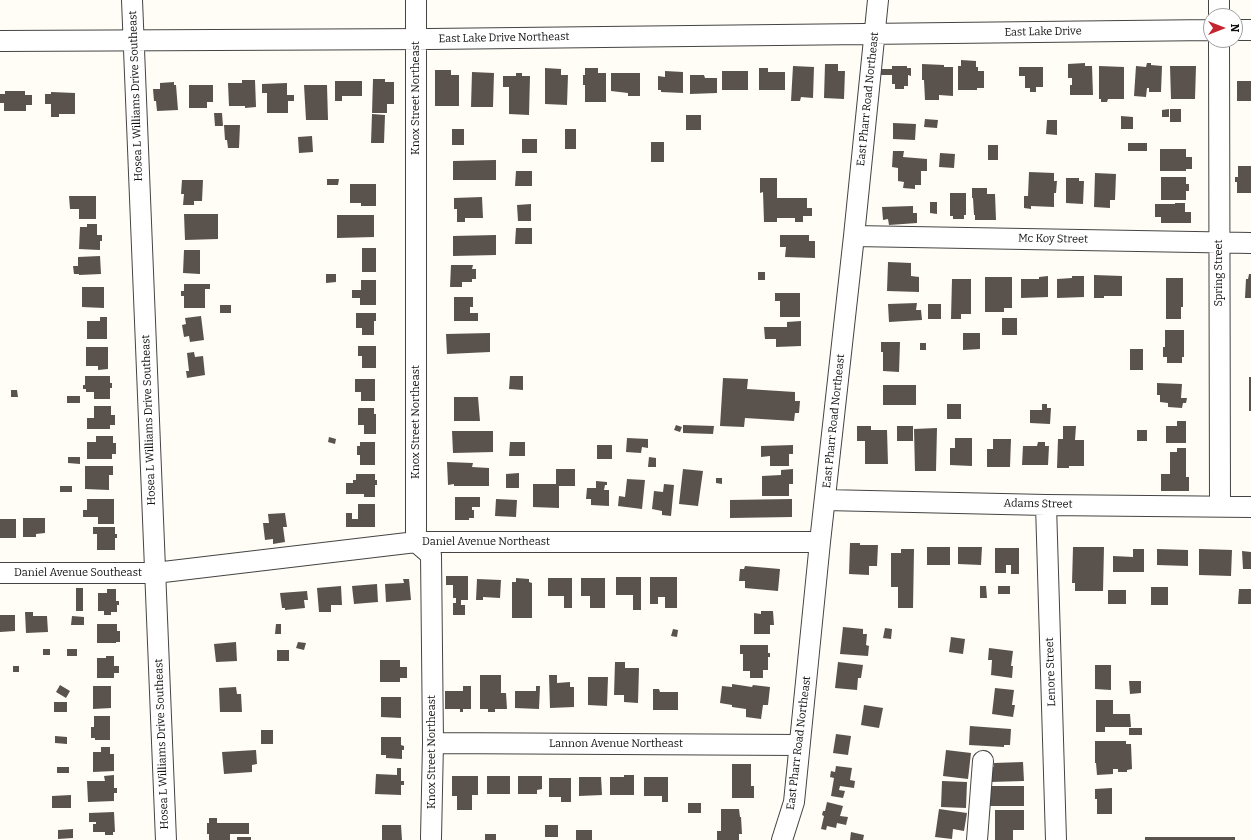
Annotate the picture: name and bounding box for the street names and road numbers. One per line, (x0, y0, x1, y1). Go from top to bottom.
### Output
street label: Hosea L Williams Drive Southeast (126, 10, 146, 182)
street label: East Lake Drive (1004, 25, 1082, 39)
street label: East Lake Drive Northeast (438, 30, 570, 46)
street label: East Pharr Road Northeast (854, 31, 882, 167)
street label: Knox Street Northeast (409, 41, 423, 155)
street label: Mc Koy Street (1018, 232, 1088, 246)
street label: Spring Street (1212, 239, 1226, 307)
street label: Hosea L Williams Drive Southeast (139, 334, 159, 506)
street label: East Pharr Road Northeast (820, 353, 848, 489)
street label: Knox Street Northeast (409, 365, 423, 479)
street label: Adams Street (1003, 497, 1073, 511)
street label: Daniel Avenue Northeast (422, 535, 550, 549)
street label: Daniel Avenue Southeast (14, 566, 142, 580)
street label: Lenore Street (1043, 637, 1059, 707)
street label: Hosea L Williams Drive Southeast (152, 658, 172, 830)
street label: East Pharr Road Northeast (784, 675, 814, 811)
street label: Knox Street Northeast (425, 695, 439, 809)
street label: Lannon Avenue Northeast (549, 737, 683, 751)

